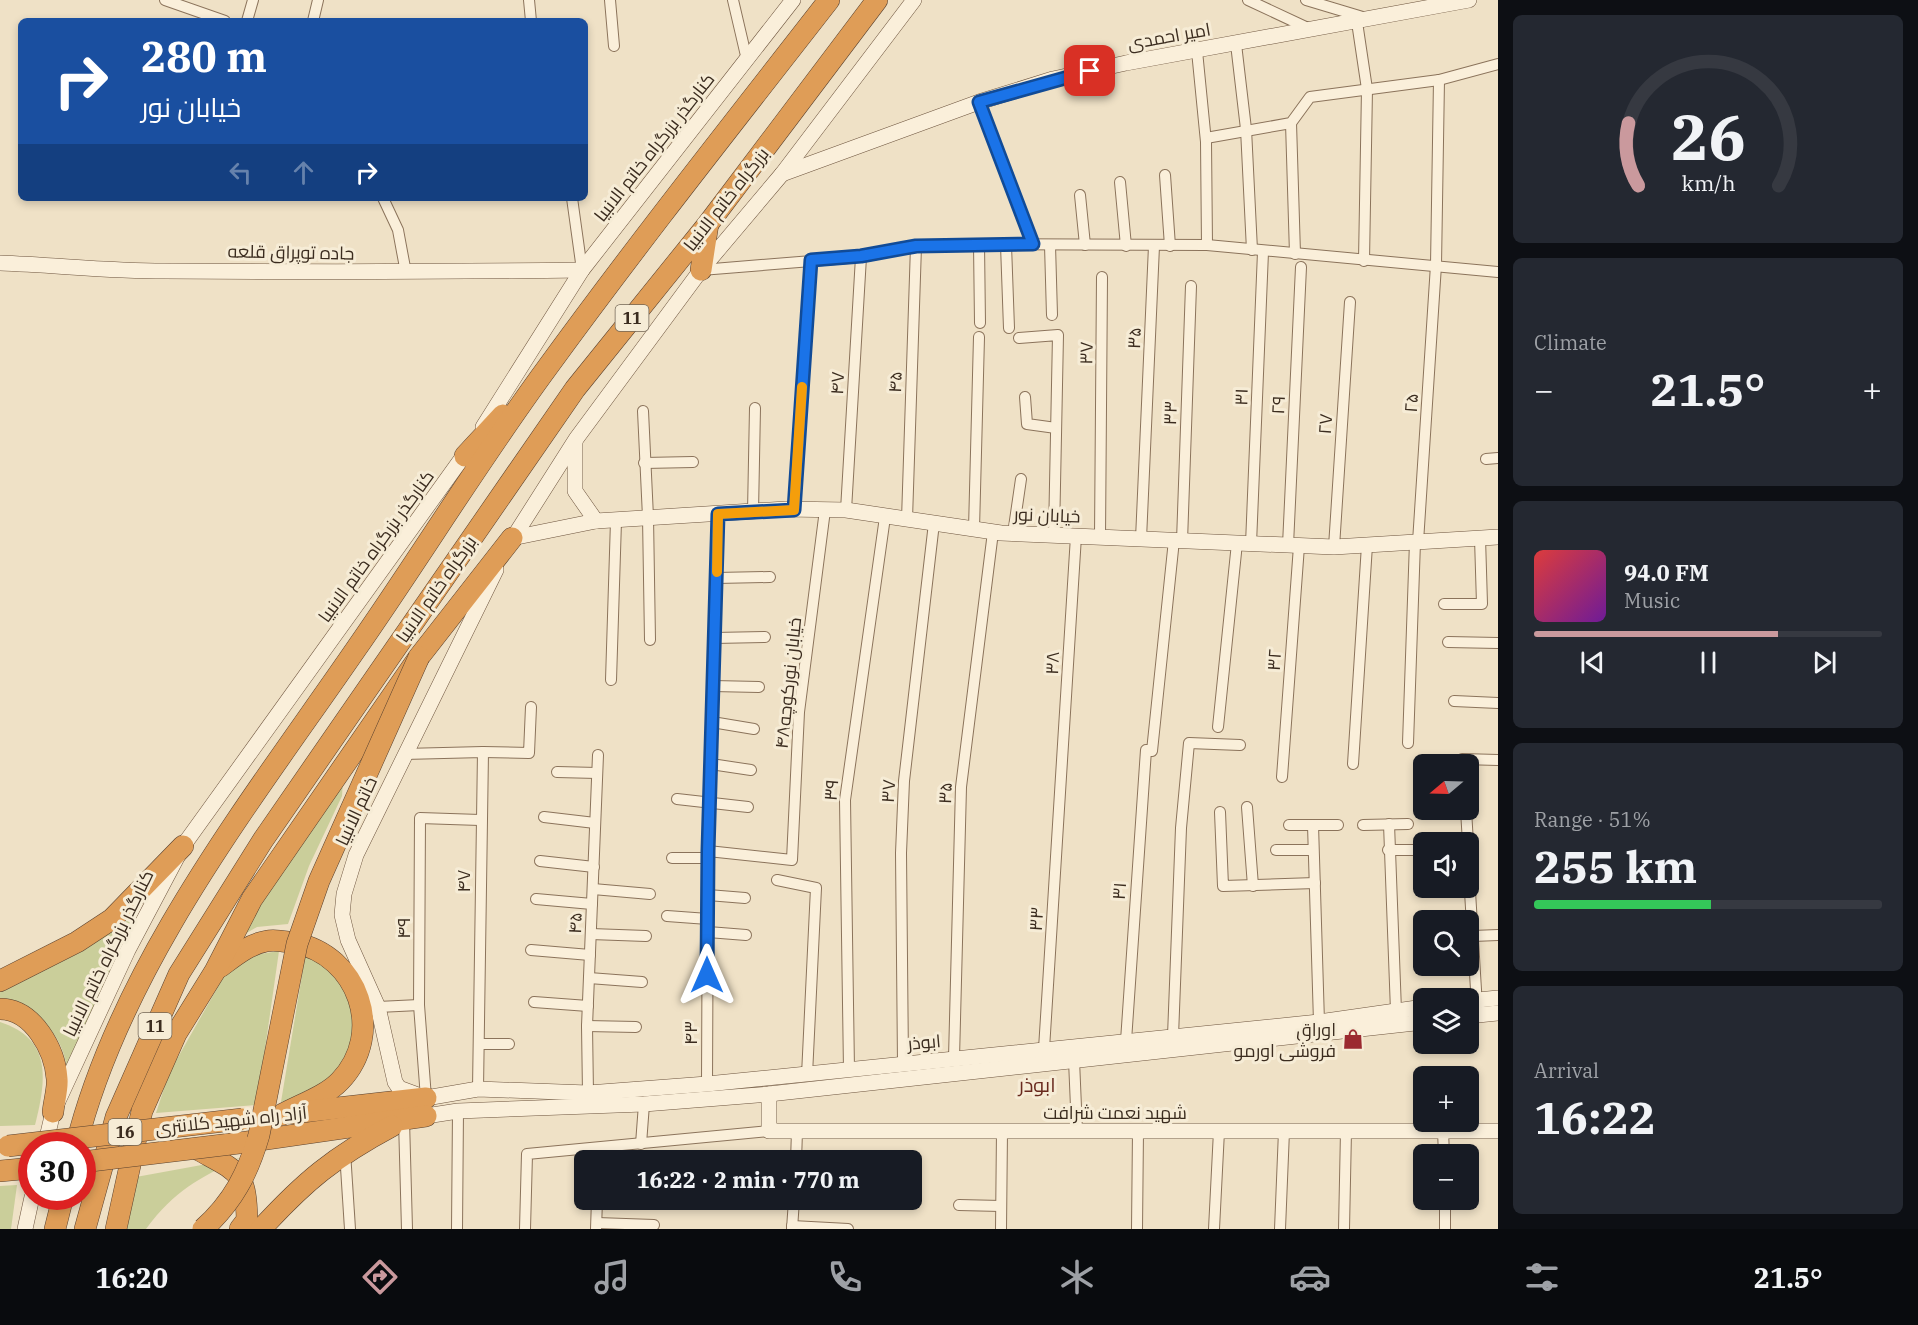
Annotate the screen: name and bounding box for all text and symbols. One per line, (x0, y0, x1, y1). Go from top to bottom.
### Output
street label: امیر احمدی (1126, 17, 1212, 55)
text: 280 m (141, 29, 267, 84)
icon: right (42, 42, 120, 120)
pin (1064, 45, 1115, 96)
icon: arrive (1073, 54, 1106, 87)
street label: کنارگذر بزرگراه خاتم الانبیا (589, 68, 720, 227)
text: خیابان نور (141, 89, 241, 124)
text: 26 (1671, 96, 1745, 177)
street label: بزرگراه خاتم الانبیا (678, 143, 774, 256)
icon: left (224, 156, 257, 189)
icon: ahead (287, 156, 320, 189)
icon: right (350, 156, 383, 189)
text: km/h (1681, 169, 1735, 197)
street label: جاده توپراق قلعه (227, 239, 355, 266)
road number: 11 (616, 305, 648, 331)
street label: ۳۵ (1122, 326, 1146, 350)
text: Climate (1534, 329, 1607, 356)
street label: ۳۷ (1074, 341, 1098, 365)
text: 21.5° (1651, 360, 1765, 418)
text: − (1534, 368, 1554, 411)
text: + (1862, 368, 1882, 411)
street label: ۴۷ (825, 371, 849, 395)
street label: ۴۵ (883, 371, 907, 393)
street label: ۳۱ (1229, 388, 1253, 406)
street label: ۲۵ (1399, 393, 1423, 413)
street label: ۲۹ (1266, 395, 1290, 415)
street label: ۳۳ (1158, 400, 1182, 426)
street label: ۲۷ (1313, 413, 1337, 435)
street label: کنارگذر بزرگراه خاتم الانبیا (314, 466, 438, 626)
street label: خیابان نور (1012, 502, 1081, 528)
street label: بزرگراه خاتم الانبیا (391, 531, 481, 647)
text: 94.0 FM (1624, 558, 1709, 587)
text: Music (1624, 587, 1680, 614)
street label: خیابان نورکوچه۴۸ (770, 616, 807, 750)
icon: previous (1576, 646, 1609, 679)
icon: pause (1692, 646, 1725, 679)
icon: next (1808, 646, 1841, 679)
street label: ۳۲ (1262, 648, 1286, 672)
street label: ۳۸ (1040, 651, 1064, 675)
north arrow (1413, 754, 1479, 820)
map controls (1413, 754, 1479, 1210)
street label: خاتم الانبیا (330, 773, 383, 849)
street label: ۳۹ (819, 778, 843, 802)
street label: ۳۷ (876, 779, 900, 803)
street label: ۳۵ (933, 781, 957, 805)
text: Range · 51% (1534, 806, 1651, 833)
button: sound (1413, 832, 1479, 898)
text: 255 km (1534, 837, 1697, 895)
street label: کنارگذر بزرگراه خاتم الانبیا (58, 866, 159, 1041)
street label: ۴۷ (452, 869, 475, 893)
street label: ۳۱ (1107, 881, 1131, 901)
street label: ۳۳ (1024, 906, 1048, 932)
button: search (1413, 910, 1479, 976)
street label: ۴۵ (563, 912, 587, 934)
street label: ۴۹ (392, 917, 415, 939)
position arrow (675, 943, 739, 1007)
button: layers (1413, 988, 1479, 1054)
road number: 11 (138, 1013, 172, 1039)
place label: اوراق فروشی اورمو (1234, 1018, 1336, 1062)
street label: ۴۳ (679, 1021, 702, 1045)
shop icon: اوراق فروشی اورمو (1341, 1027, 1365, 1051)
street label: ابوذر (905, 1029, 942, 1055)
text: Arrival (1534, 1057, 1599, 1084)
button: + (1413, 1066, 1479, 1132)
district label: ابوذر (1017, 1071, 1056, 1098)
text: 16:22 (1534, 1088, 1656, 1146)
street label: آزاد راه شهید کلانتری (154, 1101, 308, 1139)
street label: شهید نعمت شرافت (1043, 1101, 1187, 1124)
road number: 16 (108, 1119, 142, 1145)
speed limit sign: 30 (18, 1132, 96, 1210)
button: − (1413, 1144, 1479, 1210)
text: 16:22 · 2 min · 770 m (636, 1165, 860, 1194)
icon: directions (359, 1256, 401, 1298)
icon: music (591, 1256, 633, 1298)
icon: phone (824, 1256, 866, 1298)
icon: climate (1056, 1256, 1098, 1298)
icon: car (1289, 1256, 1331, 1298)
icon: filters (1521, 1256, 1563, 1298)
text: 16:20 (95, 1260, 168, 1295)
text: 21.5° (1754, 1260, 1823, 1295)

